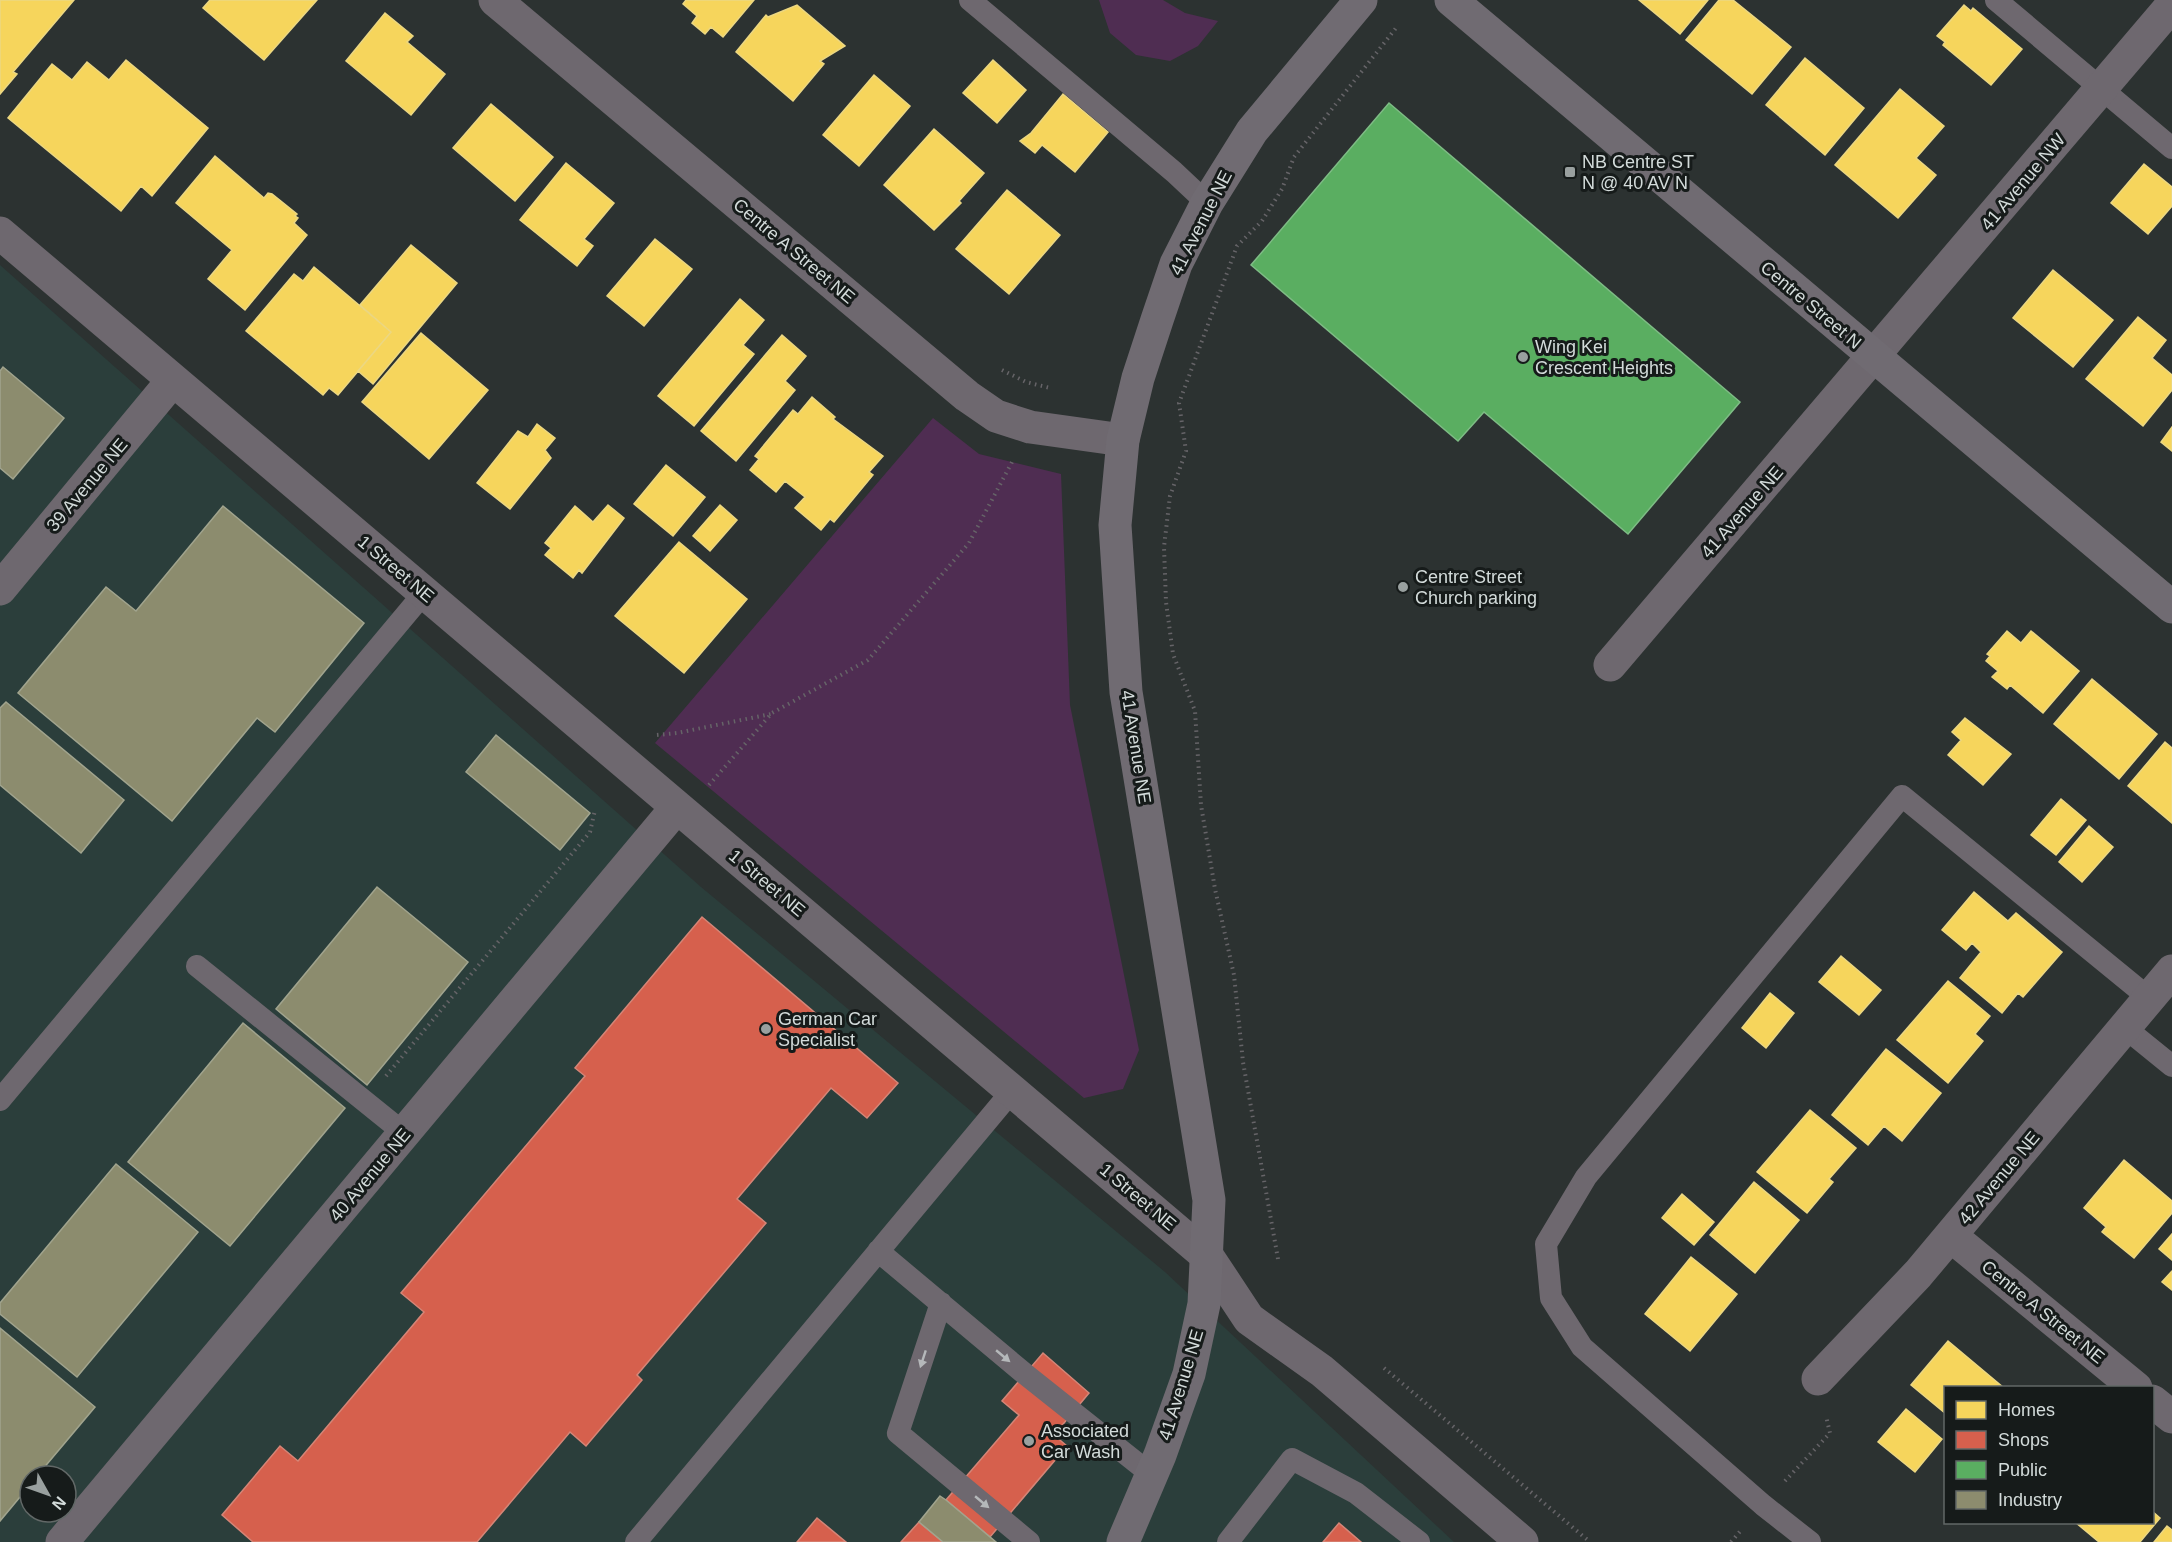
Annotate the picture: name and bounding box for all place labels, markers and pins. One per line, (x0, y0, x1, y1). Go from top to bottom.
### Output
place label: NB Centre ST N @ 40 AV N (1582, 152, 1694, 193)
marker: NB Centre ST N @ 40 AV N (1563, 165, 1577, 179)
place label: Wing Kei Crescent Heights (1535, 337, 1673, 378)
marker: Wing Kei Crescent Heights (1516, 350, 1530, 364)
place label: Centre Street Church parking (1415, 567, 1537, 608)
marker: Centre Street Church parking (1396, 580, 1410, 594)
place label: German Car Specialist (778, 1009, 877, 1050)
marker: German Car Specialist (759, 1022, 773, 1036)
place label: Associated Car Wash (1041, 1421, 1129, 1462)
marker: Associated Car Wash (1022, 1434, 1036, 1448)

